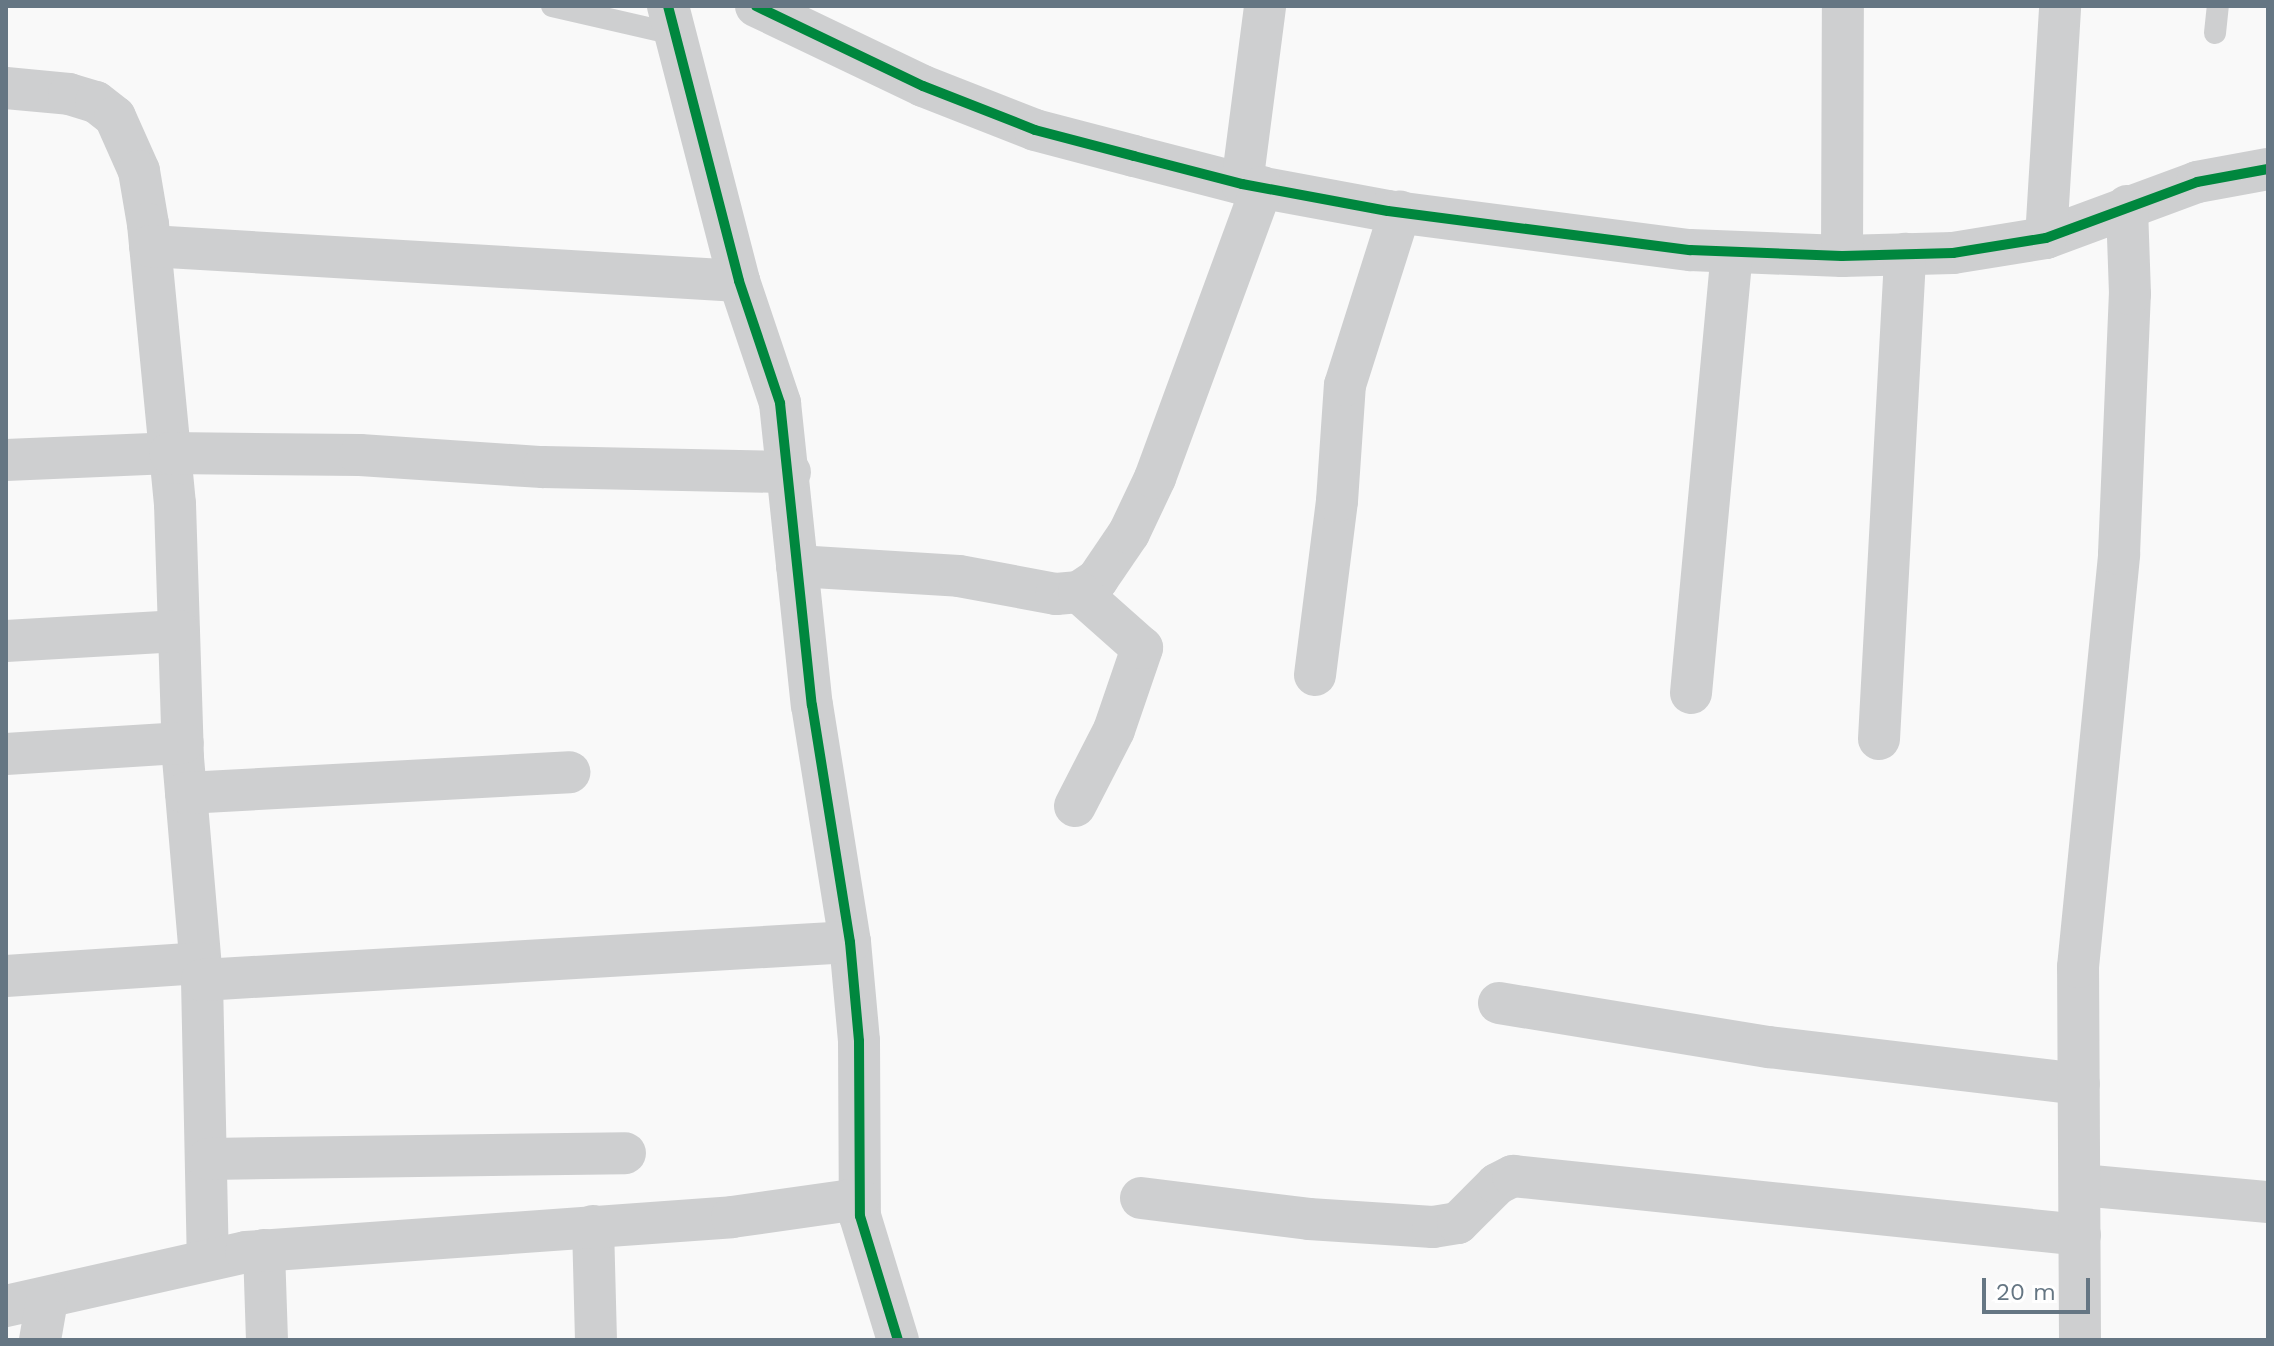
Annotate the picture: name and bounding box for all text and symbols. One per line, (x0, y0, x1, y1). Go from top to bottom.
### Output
scale bar (1986, 1262, 2094, 1312)
text: 20 m (1996, 1278, 2056, 1306)

